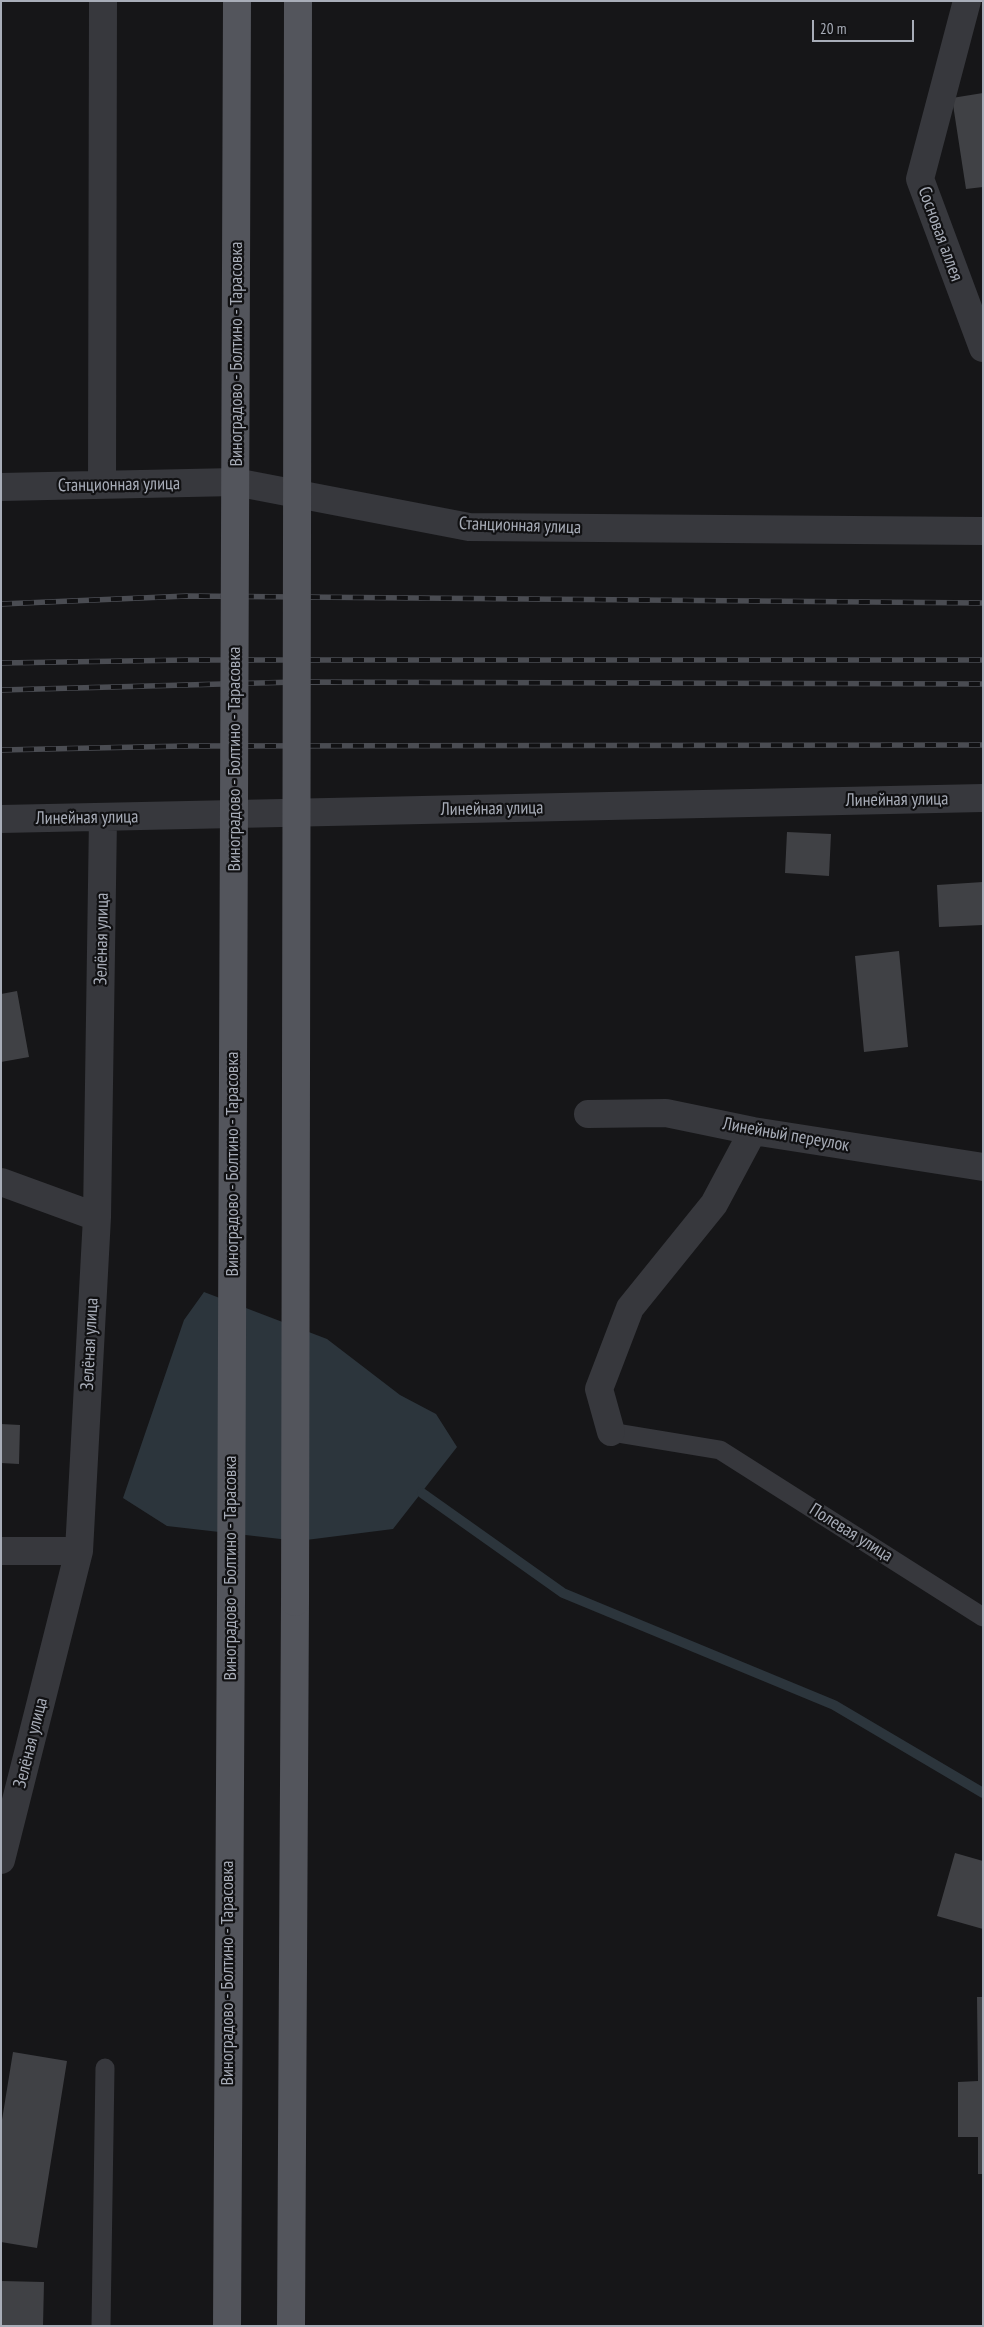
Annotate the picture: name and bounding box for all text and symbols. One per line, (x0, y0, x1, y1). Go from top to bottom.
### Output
scale bar (814, 10, 916, 42)
text: 20 m (820, 19, 846, 38)
street label: Сосновая аллея (913, 184, 967, 284)
street label: Виноградово - Болтино - Тарасовка (226, 241, 248, 467)
street label: Станционная улица (58, 473, 180, 497)
street label: Станционная улица (459, 513, 581, 539)
street label: Виноградово - Болтино - Тарасовка (224, 646, 246, 872)
street label: Линейная улица (845, 788, 949, 812)
street label: Линейная улица (440, 797, 544, 821)
street label: Линейная улица (35, 806, 139, 830)
street label: Зелёная улица (90, 893, 114, 985)
street label: Виноградово - Болтино - Тарасовка (222, 1051, 244, 1277)
street label: Линейный переулок (721, 1113, 851, 1157)
street label: Зелёная улица (77, 1297, 103, 1391)
street label: Виноградово - Болтино - Тарасовка (220, 1455, 242, 1681)
street label: Полевая улица (805, 1499, 897, 1567)
street label: Зелёная улица (9, 1696, 53, 1790)
street label: Виноградово - Болтино - Тарасовка (217, 1860, 239, 2086)

